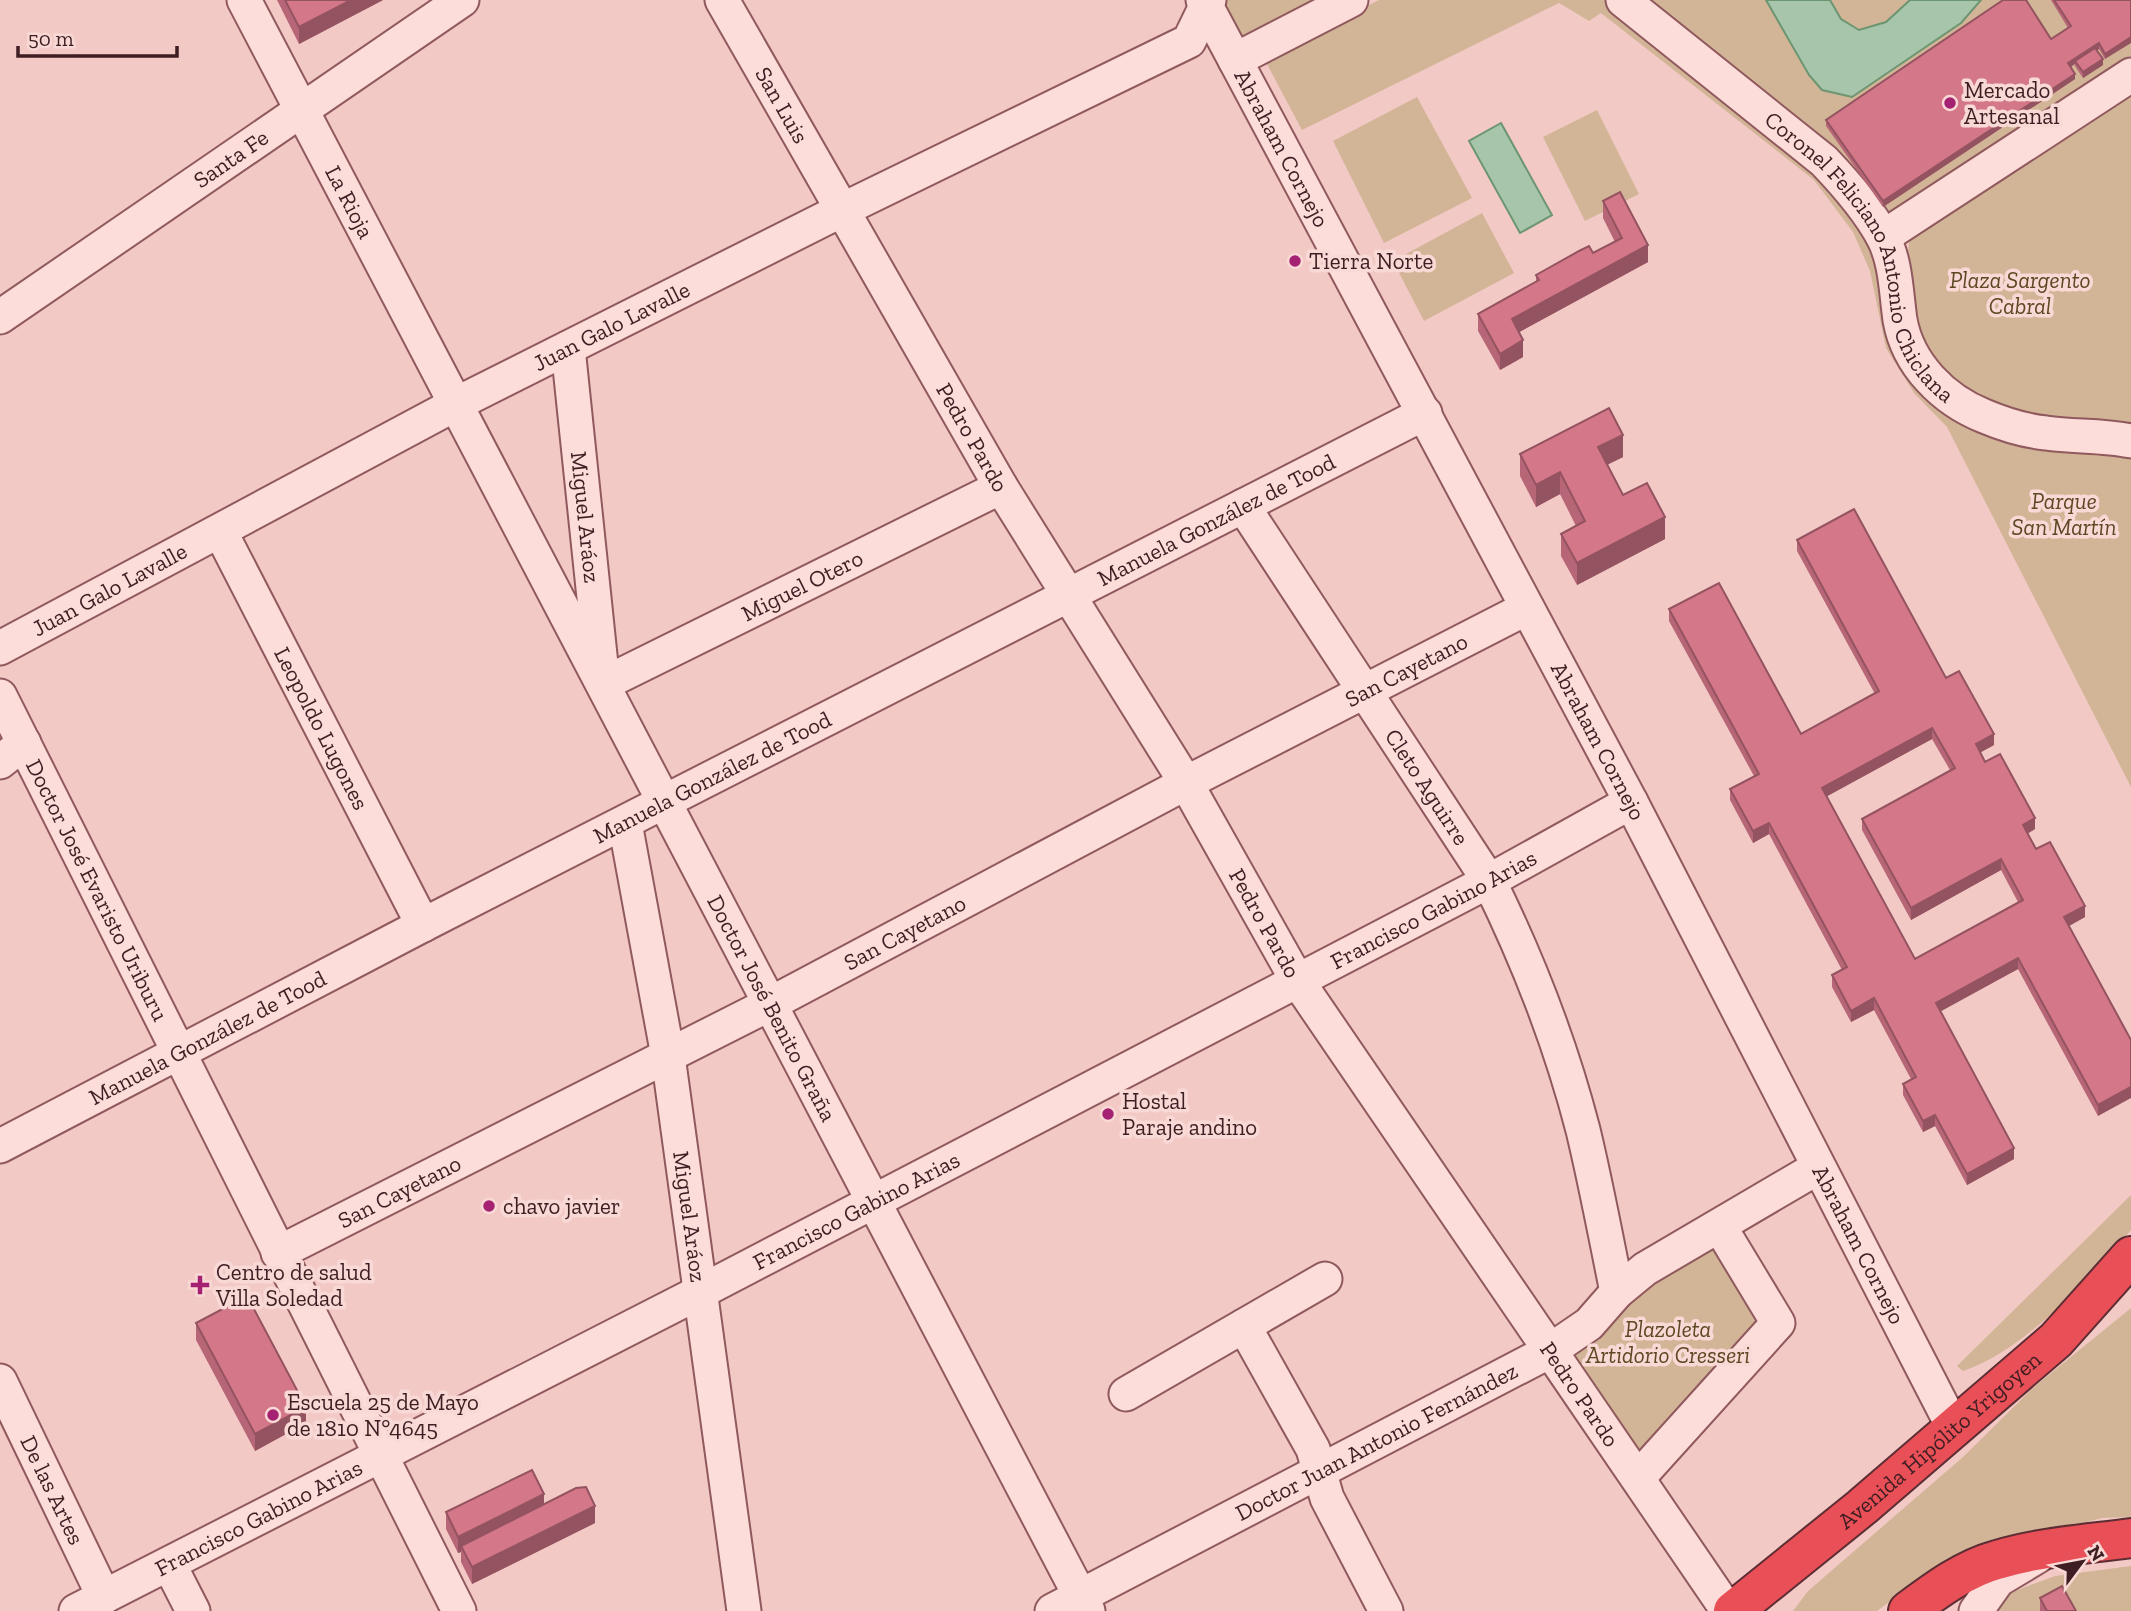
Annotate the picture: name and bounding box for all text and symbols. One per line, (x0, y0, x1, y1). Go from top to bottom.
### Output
scale bar (18, 14, 177, 58)
text: 50 m (28, 26, 74, 51)
street label: San Luis (749, 62, 815, 148)
street label: Abraham Cornejo (1229, 64, 1336, 232)
place label: Mercado Artesanal (1964, 76, 2060, 130)
marker: Mercado Artesanal (1942, 95, 1958, 111)
street label: Coronel Feliciano Antonio Chiclana (1759, 105, 1960, 409)
street label: Santa Fe (188, 123, 274, 194)
street label: La Rioja (319, 161, 380, 243)
place label: Tierra Norte (1309, 247, 1433, 275)
marker: Tierra Norte (1287, 253, 1303, 269)
park label: Plaza Sargento Cabral (1949, 266, 2091, 320)
street label: Juan Galo Lavalle (528, 275, 694, 377)
street label: Pedro Pardo (930, 378, 1015, 497)
street label: Manuela González de Tood (1093, 447, 1340, 592)
street label: Miguel Aráoz (565, 450, 606, 584)
park label: Parque San Martín (2012, 487, 2116, 541)
street label: Juan Galo Lavalle (27, 537, 192, 642)
street label: Miguel Otero (737, 544, 868, 627)
street label: San Cayetano (1340, 627, 1472, 713)
street label: Leopoldo Lugones (268, 642, 375, 814)
street label: Abraham Cornejo (1545, 657, 1652, 825)
street label: Manuela González de Tood (589, 705, 836, 850)
street label: Cleto Aguirre (1379, 723, 1476, 850)
street label: Doctor José Evaristo Uriburu (20, 755, 175, 1025)
street label: Francisco Gabino Arias (1326, 843, 1541, 975)
street label: Pedro Pardo (1223, 863, 1307, 983)
street label: San Cayetano (839, 889, 971, 976)
street label: Doctor José Benito Graña (701, 890, 843, 1126)
street label: Manuela González de Tood (84, 964, 331, 1111)
place label: Hostal Paraje andino (1122, 1087, 1257, 1141)
marker: Hostal Paraje andino (1100, 1106, 1116, 1122)
street label: Francisco Gabino Arias (748, 1145, 964, 1276)
street label: San Cayetano (333, 1149, 466, 1234)
street label: Miguel Aráoz (667, 1149, 713, 1284)
street label: Abraham Cornejo (1807, 1160, 1912, 1329)
place label: chavo javier (503, 1192, 621, 1220)
marker: chavo javier (481, 1198, 497, 1214)
place label: Centro de salud Villa Soledad (215, 1258, 372, 1312)
marker: Centro de salud Villa Soledad (190, 1275, 210, 1295)
park label: Plazoleta Artidorio Cresseri (1585, 1315, 1750, 1369)
street label: Pedro Pardo (1534, 1336, 1626, 1452)
street label: Avenida Hipólito Yrigoyen (1832, 1345, 2047, 1535)
street label: Doctor Juan Antonio Fernández (1231, 1356, 1523, 1527)
place label: Escuela 25 de Mayo de 1810 N°4645 (287, 1388, 479, 1442)
marker: Escuela 25 de Mayo de 1810 N°4645 (265, 1407, 281, 1423)
street label: De las Artes (14, 1431, 91, 1549)
street label: Francisco Gabino Arias (150, 1453, 367, 1582)
north arrow (2047, 1527, 2117, 1597)
text: N (2082, 1541, 2110, 1565)

